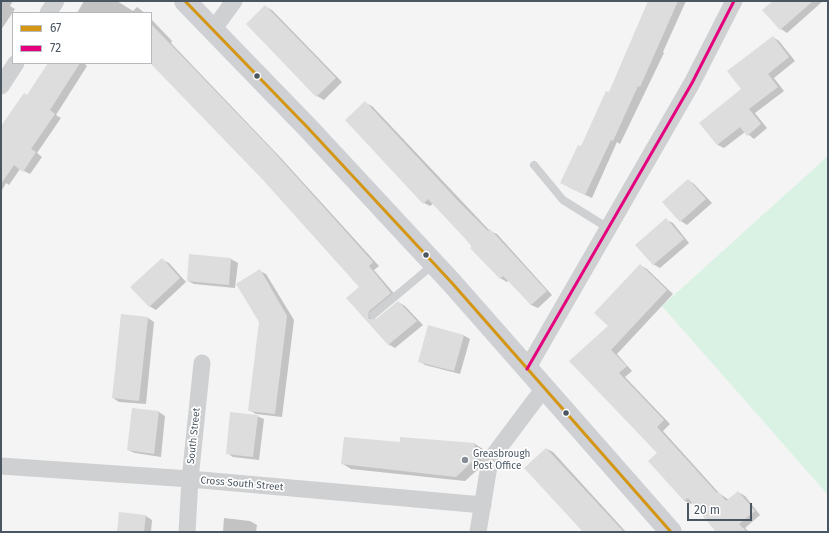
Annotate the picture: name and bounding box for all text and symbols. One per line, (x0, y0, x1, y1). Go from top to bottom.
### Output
legend (12, 12, 152, 64)
text: 67 (50, 21, 61, 35)
text: 72 (50, 41, 61, 55)
unlabelled marker (252, 71, 262, 81)
unlabelled marker (421, 250, 431, 260)
street label: South Street (185, 407, 203, 465)
unlabelled marker (561, 408, 571, 418)
place label: Greasbrough Post Office (473, 448, 530, 472)
marker: Greasbrough Post Office (460, 455, 470, 465)
street label: Cross South Street (200, 474, 284, 494)
scale bar (689, 495, 754, 521)
text: 20 m (694, 503, 720, 517)

